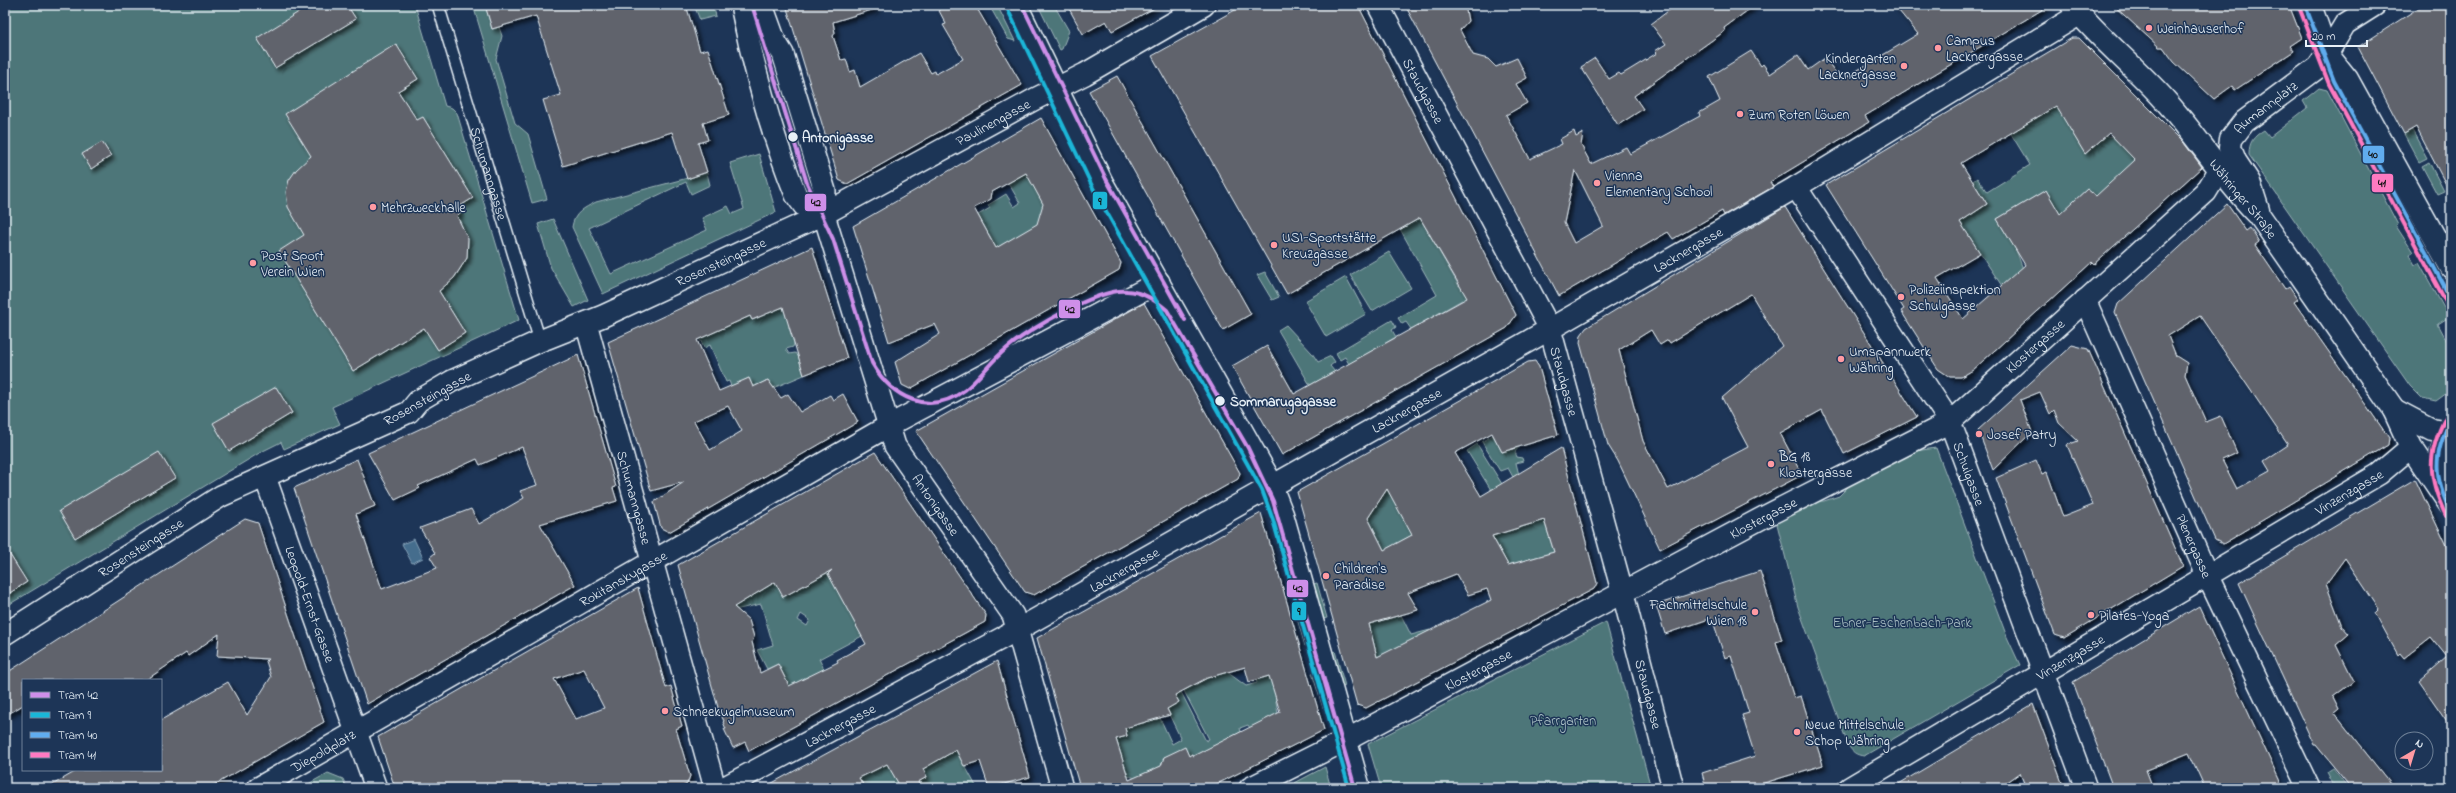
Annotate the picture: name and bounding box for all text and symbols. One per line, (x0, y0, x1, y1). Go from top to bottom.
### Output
place label: Weinhauserhof (2157, 19, 2244, 40)
scale bar (2306, 22, 2367, 48)
marker: Weinhauserhof (2144, 23, 2154, 33)
text: 20 m (2312, 28, 2335, 46)
place label: Campus Lacknergasse (1946, 31, 2024, 69)
marker: Campus Lacknergasse (1933, 43, 1943, 53)
place label: Kindergarten Lacknergasse (1819, 49, 1897, 87)
street label: Staudgasse (1396, 55, 1449, 129)
marker: Kindergarten Lacknergasse (1899, 61, 1909, 71)
street label: Aumannplatz (2229, 76, 2303, 139)
street label: Paulinengasse (952, 94, 1035, 152)
place label: Zum Roten Löwen (1748, 105, 1850, 126)
marker: Zum Roten Löwen (1735, 109, 1745, 119)
street label: Schumanngasse (464, 125, 512, 224)
place label: Antonigasse (802, 128, 874, 151)
marker: Antonigasse (786, 130, 800, 144)
line badge: 40 (2362, 145, 2385, 164)
text: 40 (2367, 147, 2378, 163)
street label: Währinger Straße (2203, 155, 2282, 244)
place label: Vienna Elementary School (1604, 166, 1712, 204)
line badge: 41 (2371, 173, 2394, 193)
text: 41 (2377, 176, 2387, 192)
marker: Vienna Elementary School (1592, 178, 1602, 188)
line badge: 9 (1092, 191, 1108, 210)
line badge: 42 (804, 193, 827, 212)
text: 9 (1097, 194, 1102, 210)
text: 42 (810, 195, 822, 211)
place label: Mehrzweckhalle (381, 198, 466, 219)
marker: Mehrzweckhalle (368, 202, 378, 212)
street label: Lacknergasse (1650, 222, 1728, 279)
place label: USI-Sportstätte Kreuzgasse (1282, 228, 1377, 266)
street label: Rosensteingasse (673, 233, 771, 293)
marker: USI-Sportstätte Kreuzgasse (1269, 240, 1279, 250)
place label: Post Sport Verein Wien (260, 246, 325, 283)
marker: Post Sport Verein Wien (248, 258, 258, 268)
place label: Polizeiinspektion Schulgasse (1909, 280, 2001, 318)
marker: Polizeiinspektion Schulgasse (1896, 292, 1906, 302)
line badge: 42 (1058, 299, 1081, 319)
text: 42 (1064, 302, 1076, 318)
street label: Klostergasse (2002, 314, 2071, 379)
place label: Umspannwerk Währing (1849, 342, 1932, 380)
street label: Staudgasse (1543, 344, 1583, 420)
marker: Umspannwerk Währing (1836, 354, 1846, 364)
street label: Rosensteingasse (380, 366, 476, 433)
street label: Lacknergasse (1368, 383, 1447, 439)
place label: Sommarugagasse (1230, 392, 1337, 415)
marker: Sommarugagasse (1213, 394, 1227, 408)
place label: Josef Patry (1987, 425, 2056, 447)
marker: Josef Patry (1974, 429, 1984, 439)
street label: Schulgasse (1946, 439, 1989, 510)
place label: BG 18 Klostergasse (1778, 447, 1853, 485)
street label: Schumanngasse (610, 448, 656, 548)
marker: BG 18 Klostergasse (1766, 459, 1776, 469)
street label: Vinzenzgasse (2311, 464, 2388, 522)
street label: Antonigasse (906, 470, 964, 541)
street label: Klostergasse (1726, 492, 1802, 545)
street label: Plenergasse (2169, 511, 2216, 582)
street label: Rosensteingasse (95, 513, 189, 584)
street label: Lacknergasse (1086, 542, 1164, 599)
street label: Leopold-Ernst-Gasse (278, 543, 340, 667)
street label: Rokitanskygasse (576, 546, 672, 613)
place label: Children's Paradise (1334, 559, 1387, 596)
marker: Children's Paradise (1321, 571, 1331, 581)
line badge: 42 (1286, 579, 1309, 598)
text: 42 (1292, 581, 1304, 597)
place label: Fachmittelschule Wien 18 (1649, 595, 1748, 632)
line badge: 9 (1291, 601, 1307, 621)
text: 9 (1296, 604, 1301, 620)
place label: Pilates-Yoga (2099, 606, 2169, 628)
marker: Fachmittelschule Wien 18 (1750, 607, 1760, 617)
marker: Pilates-Yoga (2086, 610, 2096, 620)
park label: Ebner-Eschenbach-Park (1833, 613, 1972, 634)
street label: Vinzenzgasse (2032, 630, 2110, 687)
street label: Klostergasse (1441, 644, 1517, 697)
street label: Staudgasse (1628, 657, 1667, 732)
legend (22, 679, 162, 771)
text: Tram 42 (58, 687, 98, 705)
street label: Lacknergasse (802, 699, 880, 754)
place label: Schneekugelmuseum (673, 702, 795, 724)
marker: Schneekugelmuseum (660, 706, 670, 716)
text: Tram 9 (58, 707, 91, 725)
park label: Pfarrgarten (1530, 711, 1596, 733)
place label: Neue Mittelschule Schop Währing (1805, 715, 1905, 753)
street label: Diepoldplatz (287, 725, 360, 779)
text: Tram 40 (58, 727, 98, 745)
marker: Neue Mittelschule Schop Währing (1792, 727, 1802, 737)
north arrow (2394, 731, 2434, 771)
text: N (2412, 735, 2427, 753)
text: Tram 41 (58, 747, 96, 765)

